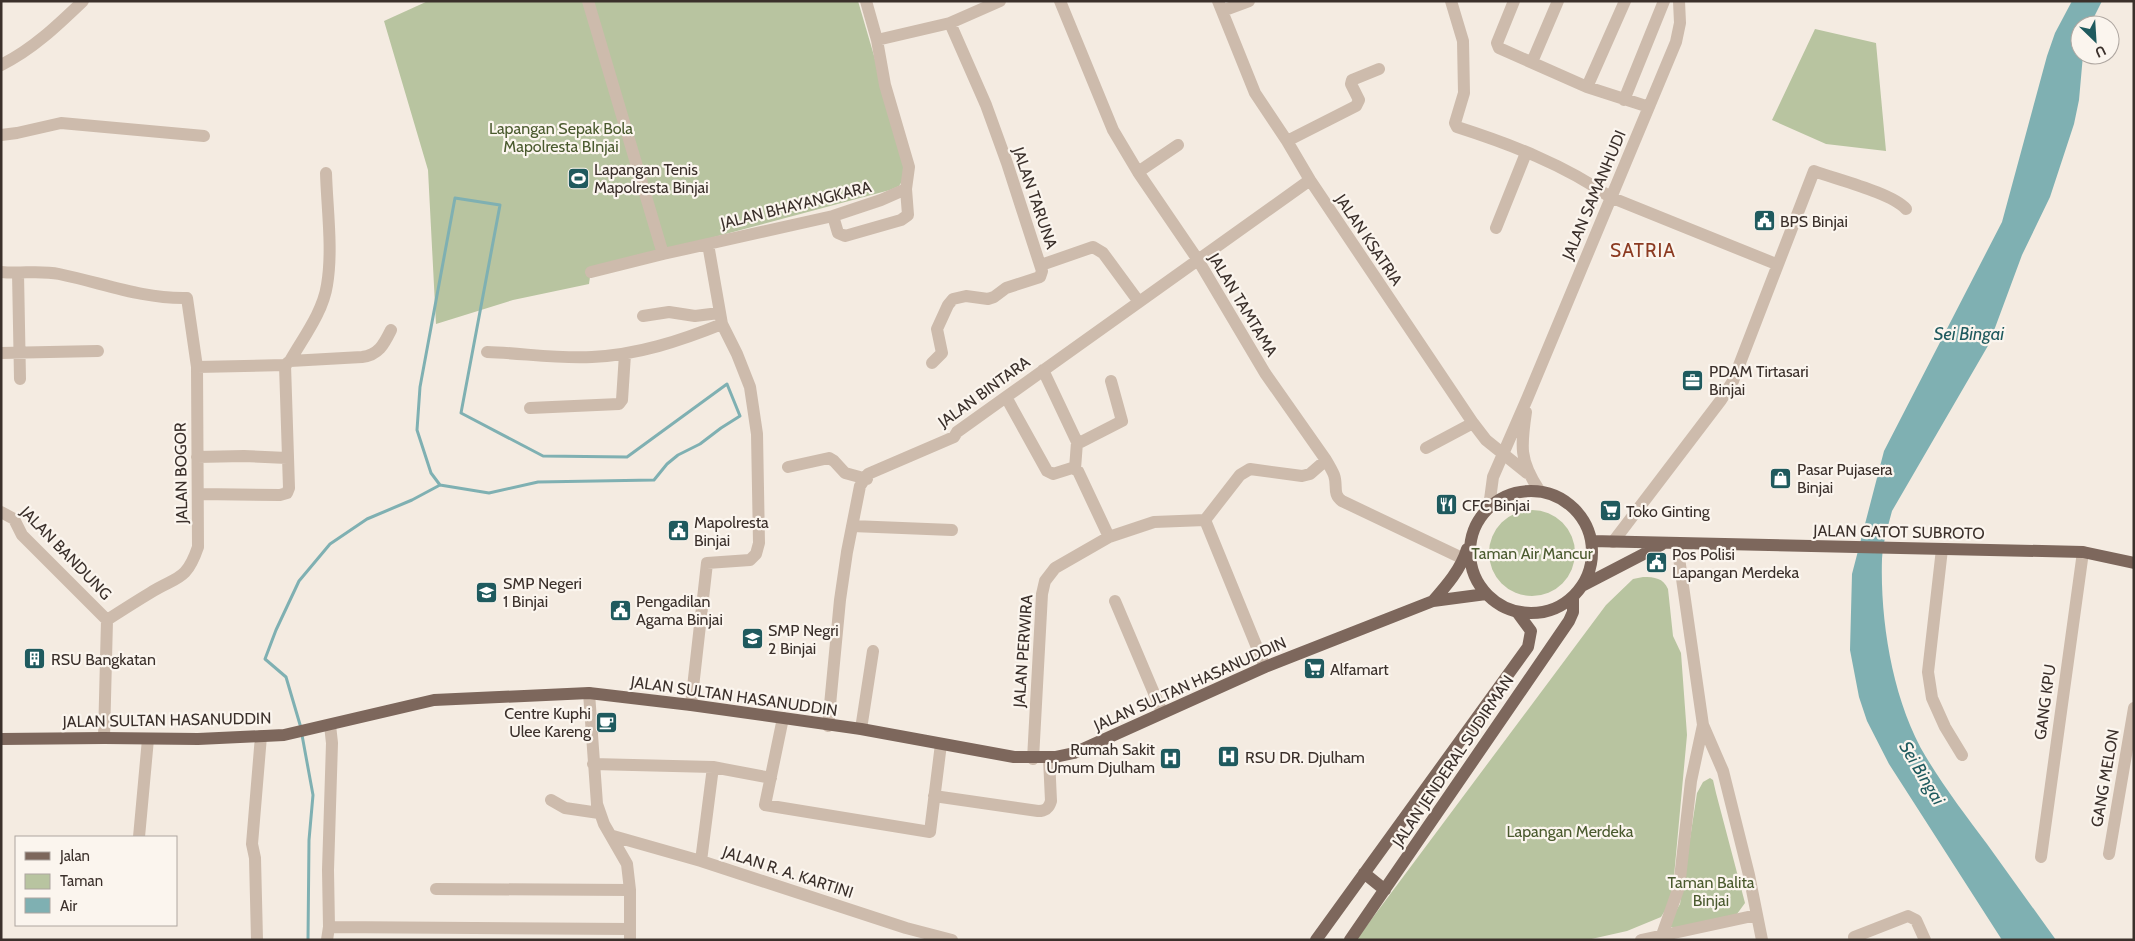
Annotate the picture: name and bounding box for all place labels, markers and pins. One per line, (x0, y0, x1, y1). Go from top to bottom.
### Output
place label: Lapangan Tenis Mapolresta Binjai (594, 160, 709, 197)
sports icon: Lapangan Tenis Mapolresta Binjai (566, 166, 590, 190)
public building icon: BPS Binjai (1752, 209, 1776, 233)
place label: BPS Binjai (1780, 212, 1848, 231)
place label: PDAM Tirtasari Binjai (1709, 362, 1809, 399)
office icon: PDAM Tirtasari Binjai (1681, 368, 1705, 392)
place label: Pasar Pujasera Binjai (1797, 460, 1893, 497)
shop icon: Pasar Pujasera Binjai (1769, 466, 1793, 490)
restaurant icon: CFC Binjai (1434, 493, 1458, 517)
place label: CFC Binjai (1462, 496, 1530, 515)
supermarket icon: Toko Ginting (1598, 499, 1622, 523)
place label: Toko Ginting (1626, 502, 1711, 521)
place label: Mapolresta Binjai (694, 513, 769, 550)
public building icon: Mapolresta Binjai (666, 519, 690, 543)
place label: Pos Polisi Lapangan Merdeka (1672, 545, 1799, 582)
public building icon: Pos Polisi Lapangan Merdeka (1644, 551, 1668, 575)
place label: SMP Negeri 1 Binjai (503, 574, 582, 611)
school or university icon: SMP Negeri 1 Binjai (475, 580, 499, 604)
place label: Pengadilan Agama Binjai (636, 592, 723, 629)
public building icon: Pengadilan Agama Binjai (608, 598, 632, 622)
place label: SMP Negri 2 Binjai (768, 621, 839, 658)
school or university icon: SMP Negri 2 Binjai (740, 627, 764, 651)
building icon: RSU Bangkatan (23, 647, 47, 671)
place label: RSU Bangkatan (51, 650, 156, 669)
supermarket icon: Alfamart (1302, 657, 1326, 681)
place label: Alfamart (1330, 660, 1389, 679)
place label: Centre Kuphi Ulee Kareng (504, 704, 592, 741)
cafe icon: Centre Kuphi Ulee Kareng (595, 710, 619, 734)
place label: Rumah Sakit Umum Djulham (1046, 740, 1156, 777)
hospital icon: RSU DR. Djulham (1217, 745, 1241, 769)
hospital icon: Rumah Sakit Umum Djulham (1159, 746, 1183, 770)
place label: RSU DR. Djulham (1245, 748, 1365, 767)

